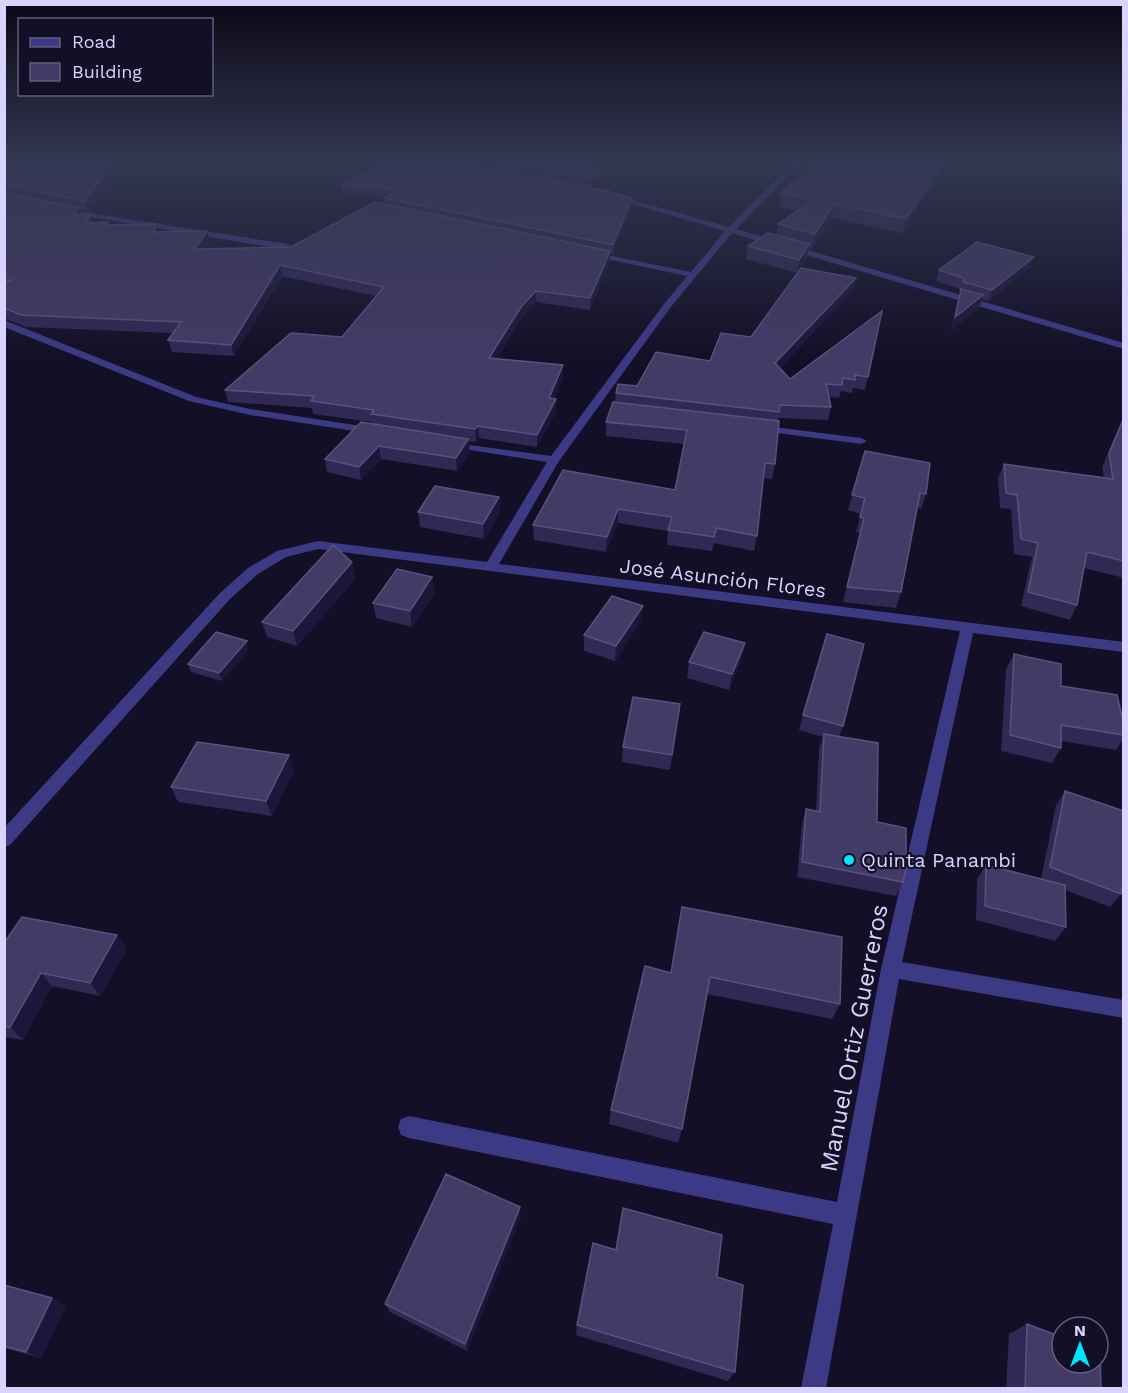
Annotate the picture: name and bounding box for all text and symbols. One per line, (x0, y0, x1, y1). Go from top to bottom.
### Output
legend (18, 18, 213, 96)
text: Road (72, 31, 116, 52)
text: Building (72, 61, 142, 82)
street label: José Asunción Flores (619, 553, 827, 603)
place label: Quinta Panambi (861, 848, 1016, 872)
marker: Quinta Panambi (842, 853, 856, 867)
street label: Manuel Ortiz Guerreros (814, 902, 894, 1174)
north arrow (1050, 1315, 1110, 1375)
text: N (1074, 1321, 1086, 1340)

